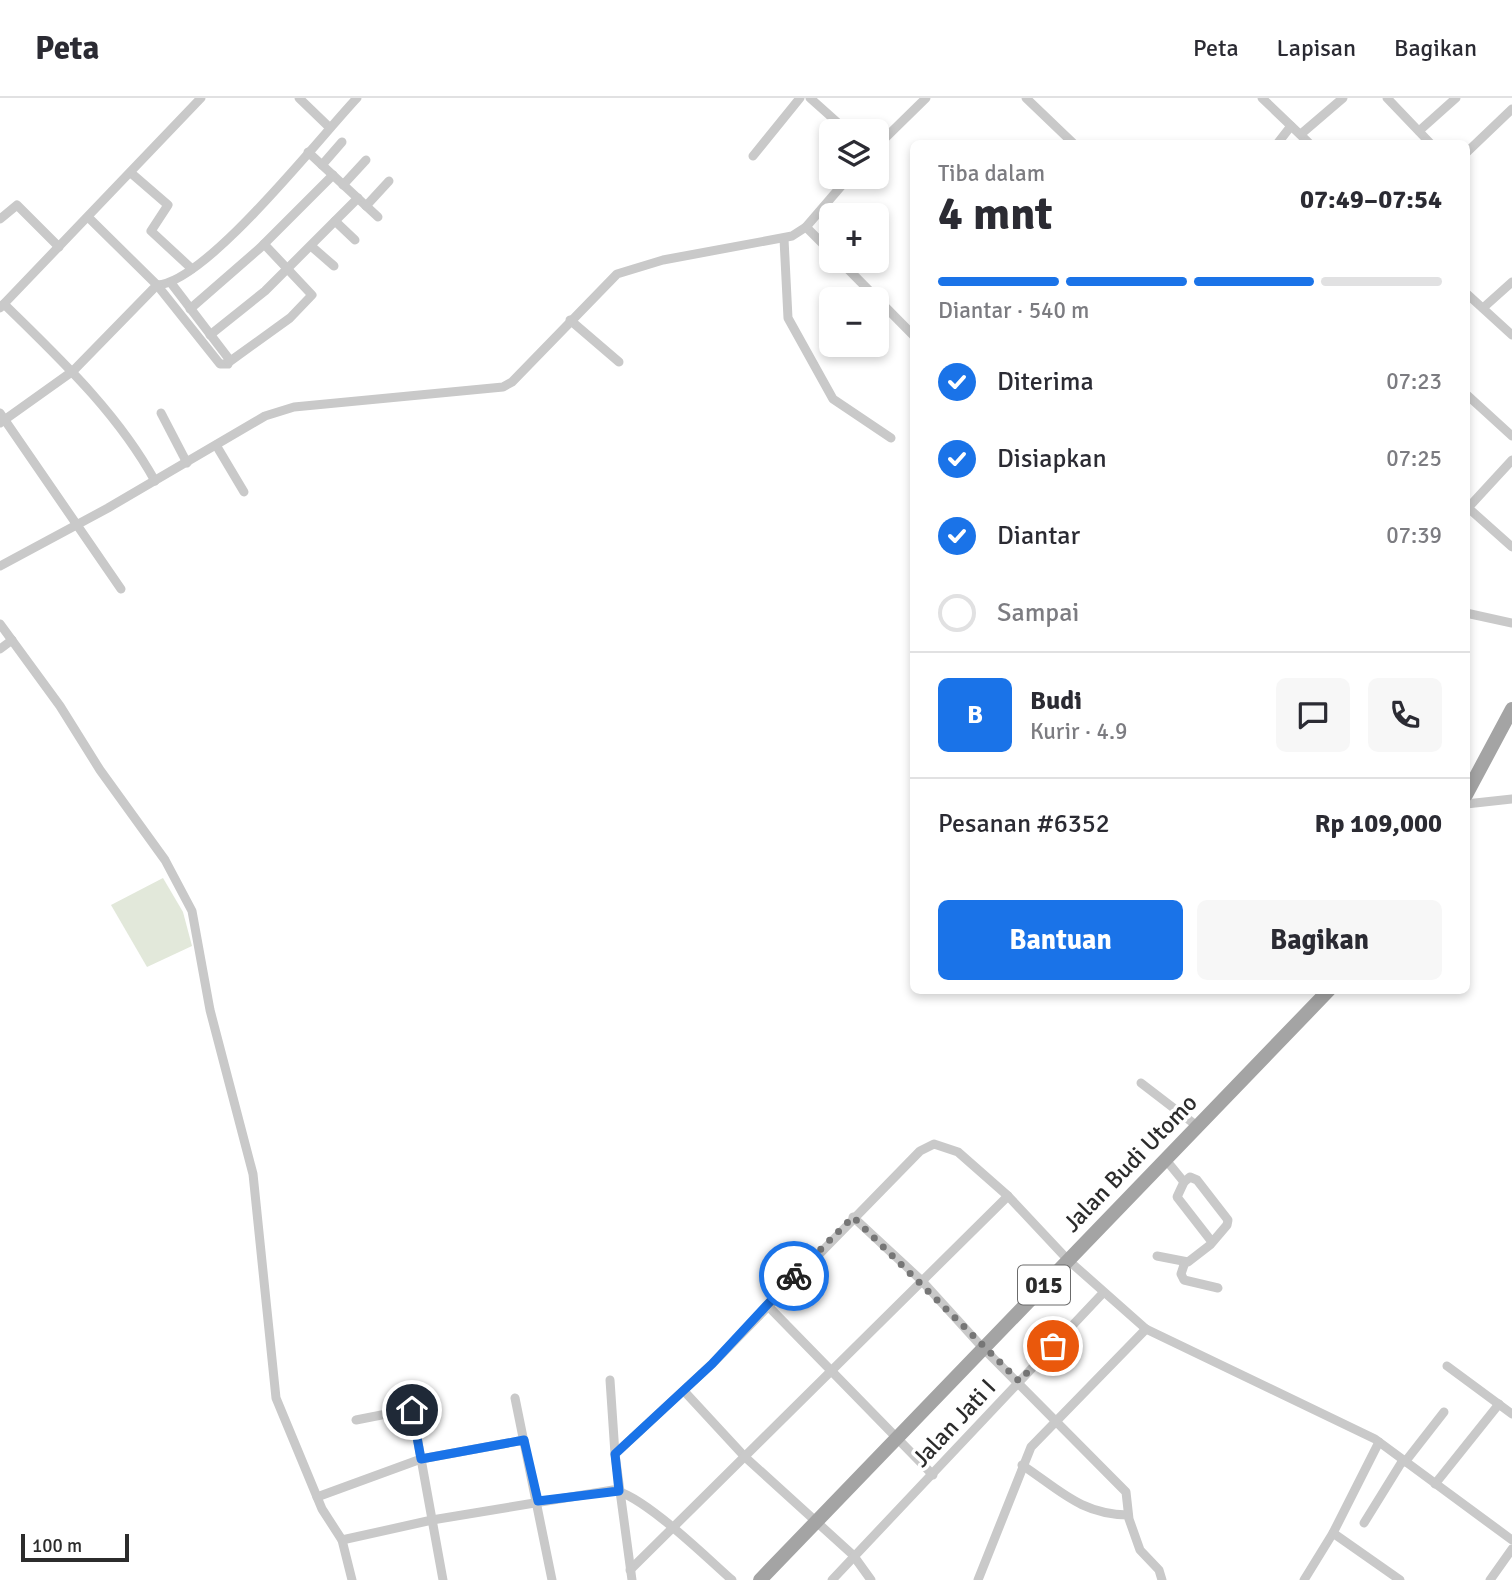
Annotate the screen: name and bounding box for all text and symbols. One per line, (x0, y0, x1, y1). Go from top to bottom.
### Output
text: Peta (35, 28, 99, 69)
text: Peta (1193, 33, 1239, 63)
text: Lapisan (1277, 33, 1356, 63)
text: Bagikan (1394, 33, 1477, 63)
map controls (819, 119, 889, 357)
button: layers (819, 119, 889, 189)
text: Tiba dalam (938, 159, 1045, 188)
text: 07:49–07:54 (1300, 184, 1442, 216)
text: 4 mnt (938, 186, 1053, 242)
button: + (819, 203, 889, 273)
button: − (819, 287, 889, 357)
text: Diantar · 540 m (938, 296, 1089, 325)
icon: check (938, 363, 976, 401)
text: Diterima (997, 366, 1094, 398)
text: 07:23 (1386, 367, 1442, 396)
icon: check (938, 440, 976, 478)
text: Disiapkan (997, 443, 1107, 475)
text: 07:25 (1386, 444, 1442, 473)
icon: check (938, 517, 976, 555)
text: Diantar (997, 520, 1080, 552)
text: 07:39 (1386, 521, 1442, 550)
text: Sampai (997, 597, 1079, 629)
button: chat (1276, 678, 1350, 752)
button: phone (1368, 678, 1442, 752)
text: Budi (1030, 685, 1082, 717)
text: B (967, 699, 983, 731)
text: Kurir · 4.9 (1030, 717, 1127, 746)
text: Pesanan #6352 (938, 808, 1110, 840)
text: Rp 109,000 (1314, 808, 1442, 840)
button: Bantuan (938, 900, 1183, 980)
button: Bagikan (1197, 900, 1442, 980)
street label: Jalan Budi Utomo (1057, 1088, 1203, 1238)
courier (759, 1241, 829, 1311)
icon: bike (775, 1257, 813, 1295)
road number: 015 (1018, 1266, 1070, 1304)
pin (1023, 1316, 1083, 1376)
icon: bag (1034, 1327, 1072, 1365)
street label: Jalan Jati I (906, 1373, 1002, 1473)
pin (382, 1380, 442, 1440)
icon: home (393, 1391, 431, 1429)
scale bar (21, 1531, 130, 1563)
text: 100 m (32, 1534, 82, 1558)

